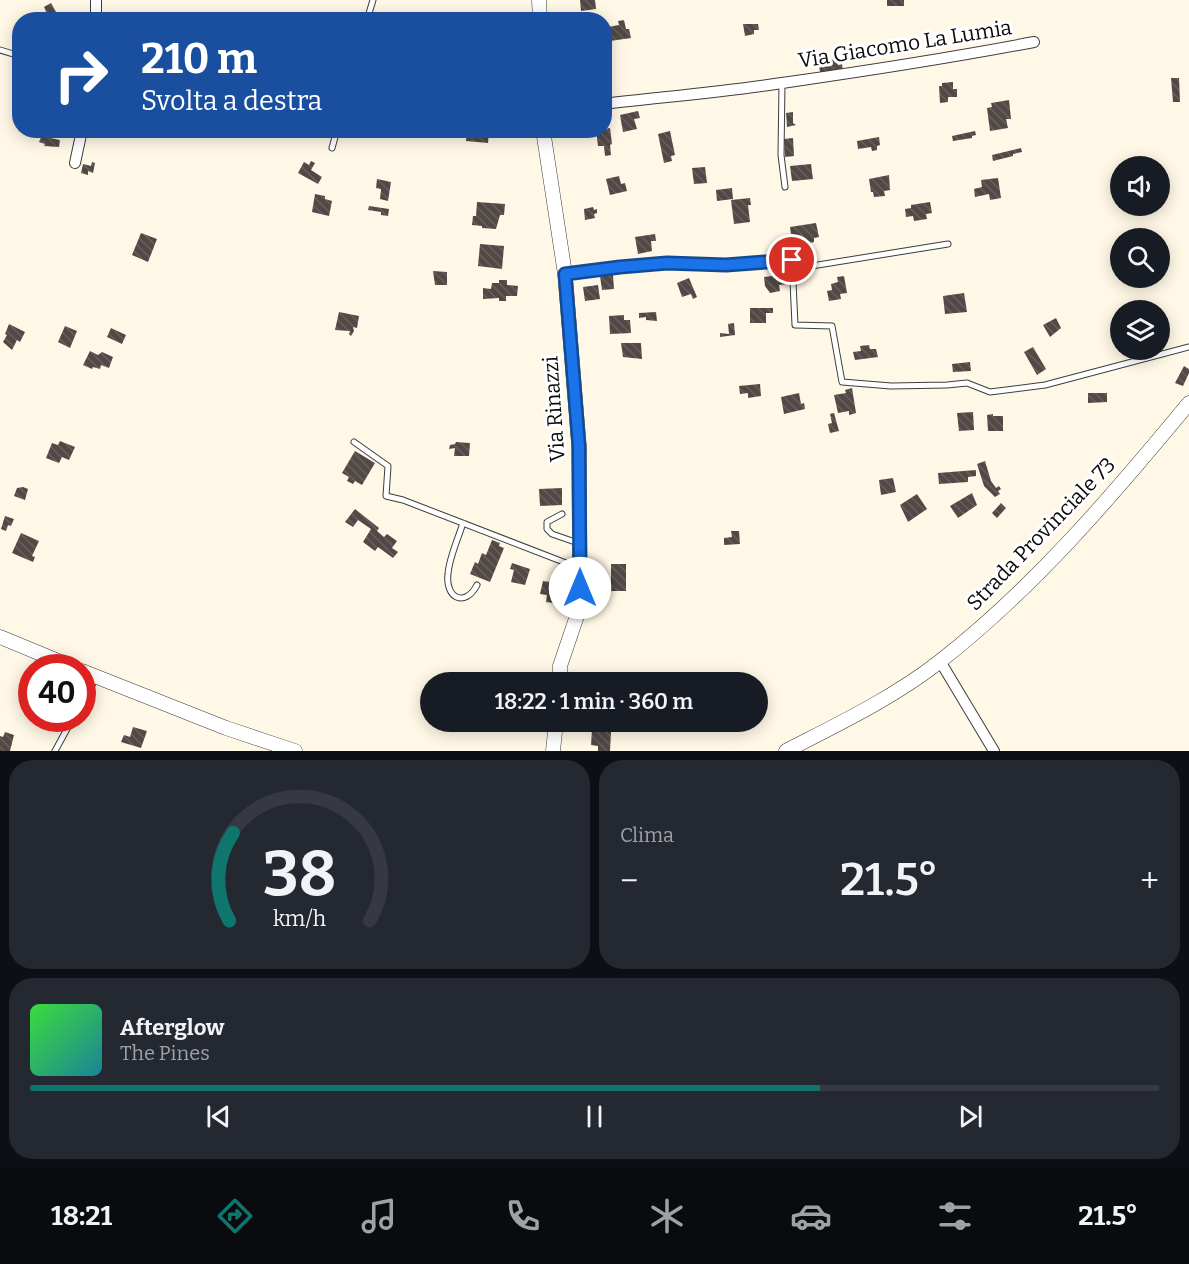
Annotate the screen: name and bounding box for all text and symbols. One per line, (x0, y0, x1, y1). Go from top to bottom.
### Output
street label: Via Giacomo La Lumia (796, 14, 1014, 74)
text: 210 m (141, 34, 257, 84)
icon: right (42, 36, 120, 114)
text: Svolta a destra (141, 85, 322, 117)
map controls (1110, 156, 1170, 360)
button: sound (1110, 156, 1170, 216)
button: search (1110, 228, 1170, 288)
pin (766, 234, 817, 285)
icon: arrive (775, 243, 808, 276)
button: layers (1110, 300, 1170, 360)
street label: Via Rinazzi (537, 355, 571, 463)
street label: Strada Provinciale 73 (961, 452, 1121, 616)
position arrow (548, 556, 612, 620)
speed limit sign: 40 (18, 654, 96, 732)
text: 18:22 · 1 min · 360 m (495, 688, 693, 715)
text: Clima (620, 823, 674, 847)
text: 38 (263, 837, 336, 912)
text: 21.5° (840, 853, 938, 907)
text: − (620, 861, 638, 901)
text: + (1140, 861, 1159, 901)
text: km/h (273, 907, 326, 933)
text: Afterglow (120, 1014, 224, 1041)
text: The Pines (120, 1041, 210, 1065)
icon: previous (202, 1100, 235, 1133)
icon: pause (578, 1100, 611, 1133)
icon: next (954, 1100, 987, 1133)
icon: directions (214, 1195, 256, 1237)
icon: music (358, 1195, 400, 1237)
icon: phone (502, 1195, 544, 1237)
icon: climate (646, 1195, 688, 1237)
icon: car (790, 1195, 832, 1237)
icon: filters (934, 1195, 976, 1237)
text: 18:21 (51, 1200, 112, 1232)
text: 21.5° (1078, 1200, 1138, 1232)

